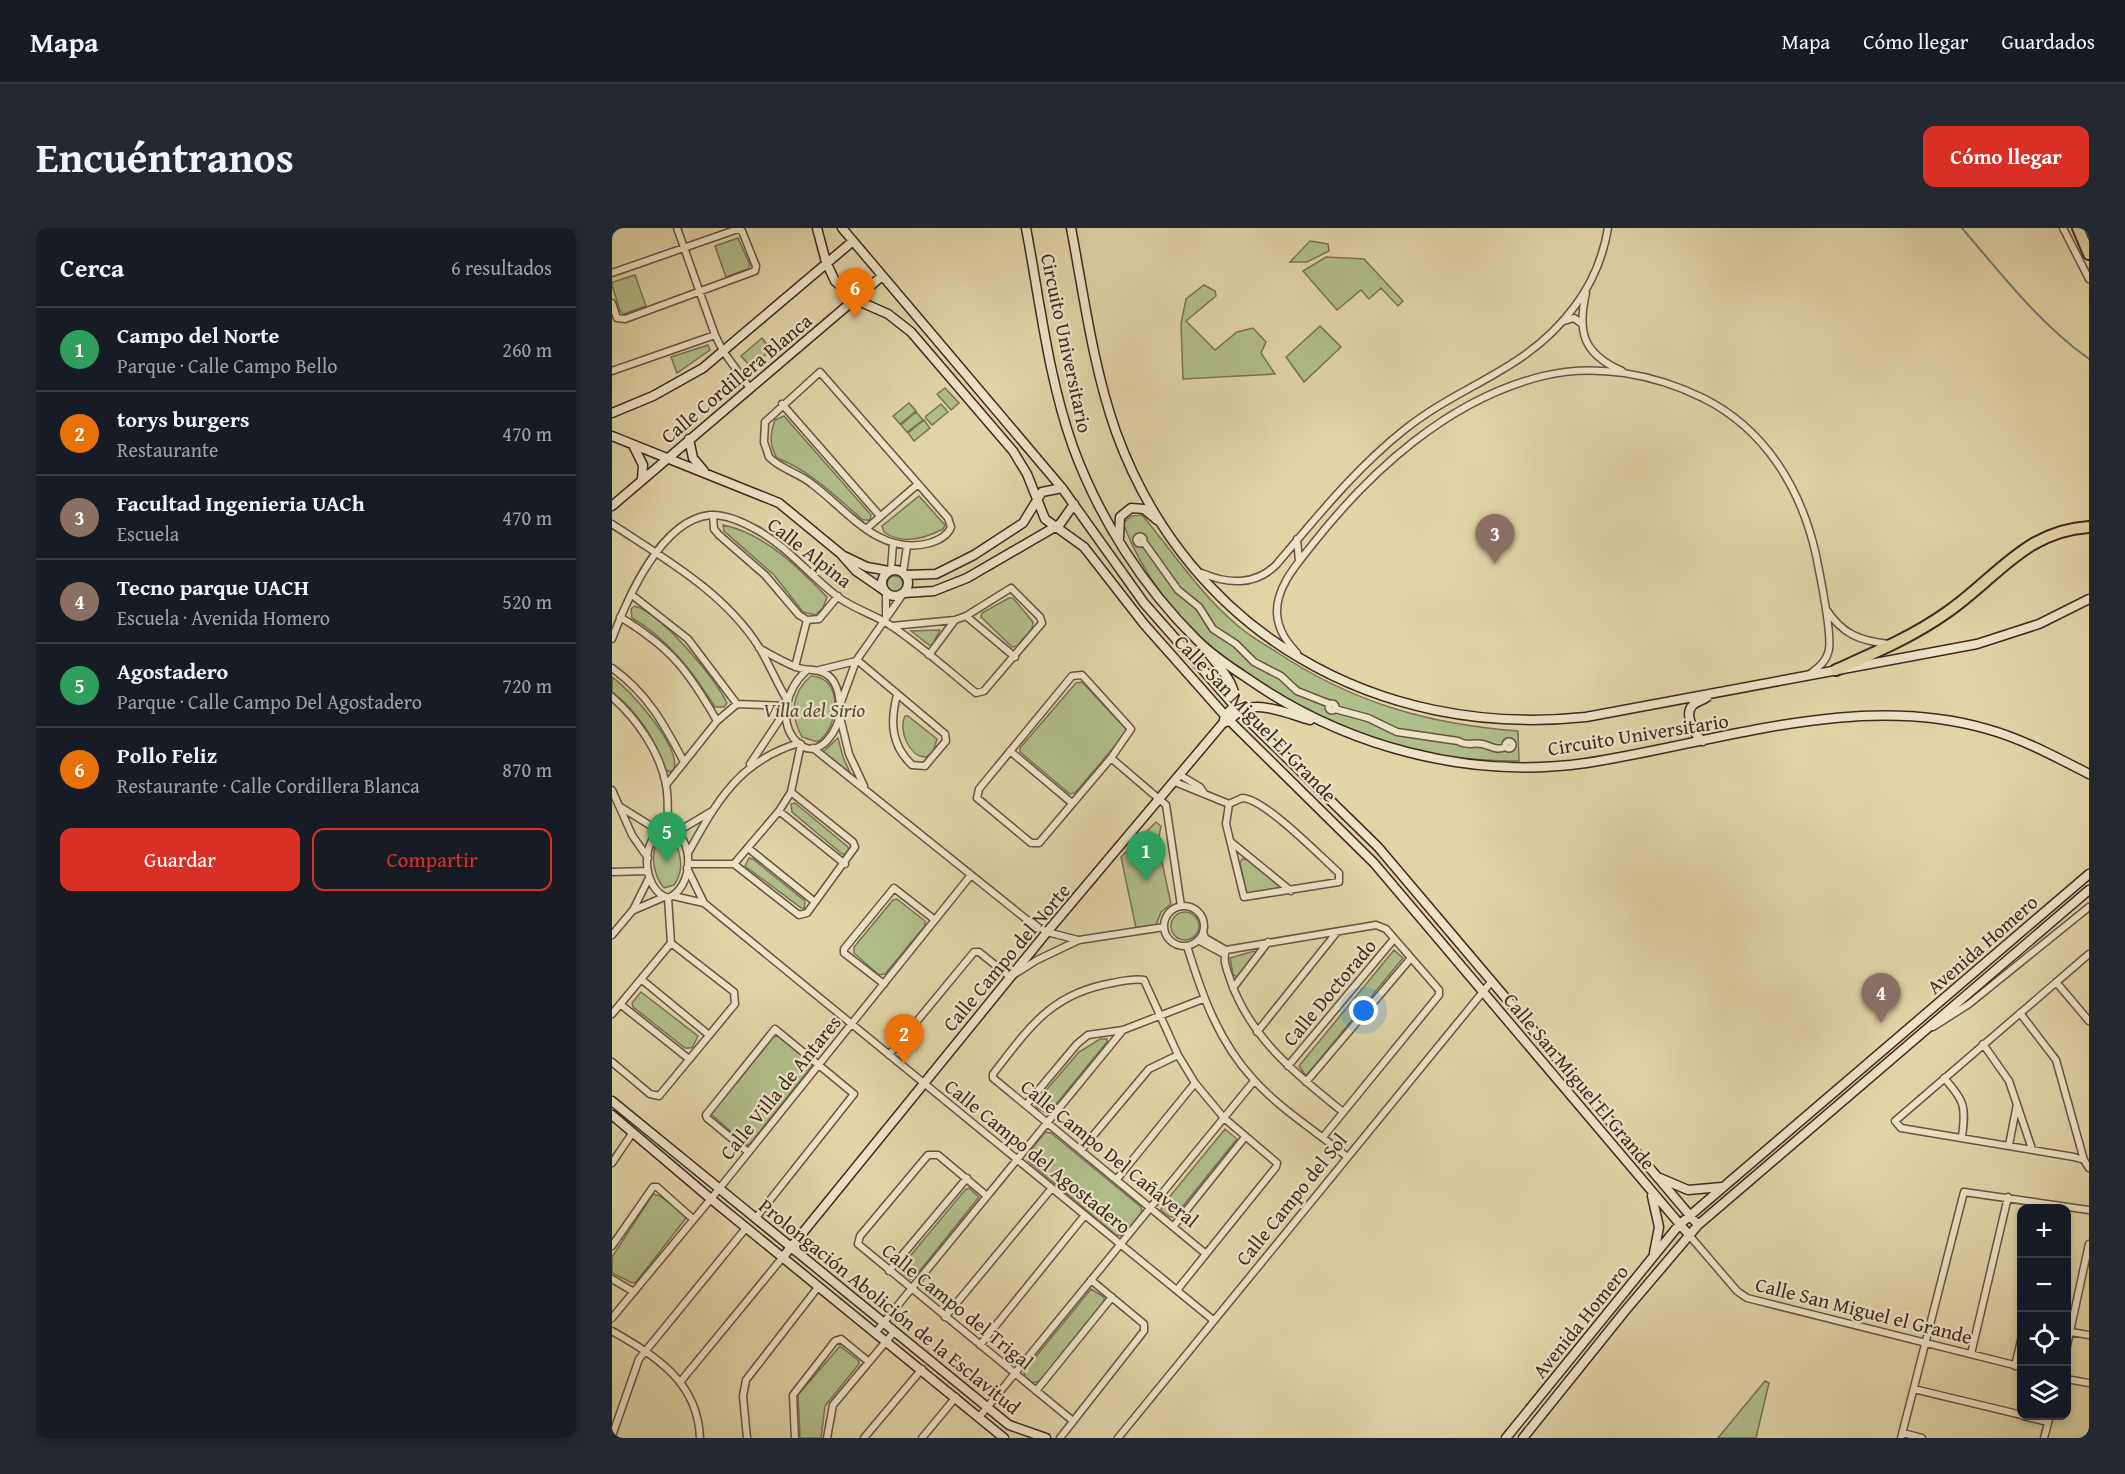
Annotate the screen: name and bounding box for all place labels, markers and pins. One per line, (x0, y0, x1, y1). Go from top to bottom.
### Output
pin: 6 (836, 268, 874, 318)
pin: 3 (1476, 514, 1514, 564)
pin: 5 (648, 812, 686, 862)
pin: 1 (1126, 832, 1166, 881)
pin: 4 (1862, 974, 1900, 1023)
pin: 2 (884, 1014, 924, 1064)

